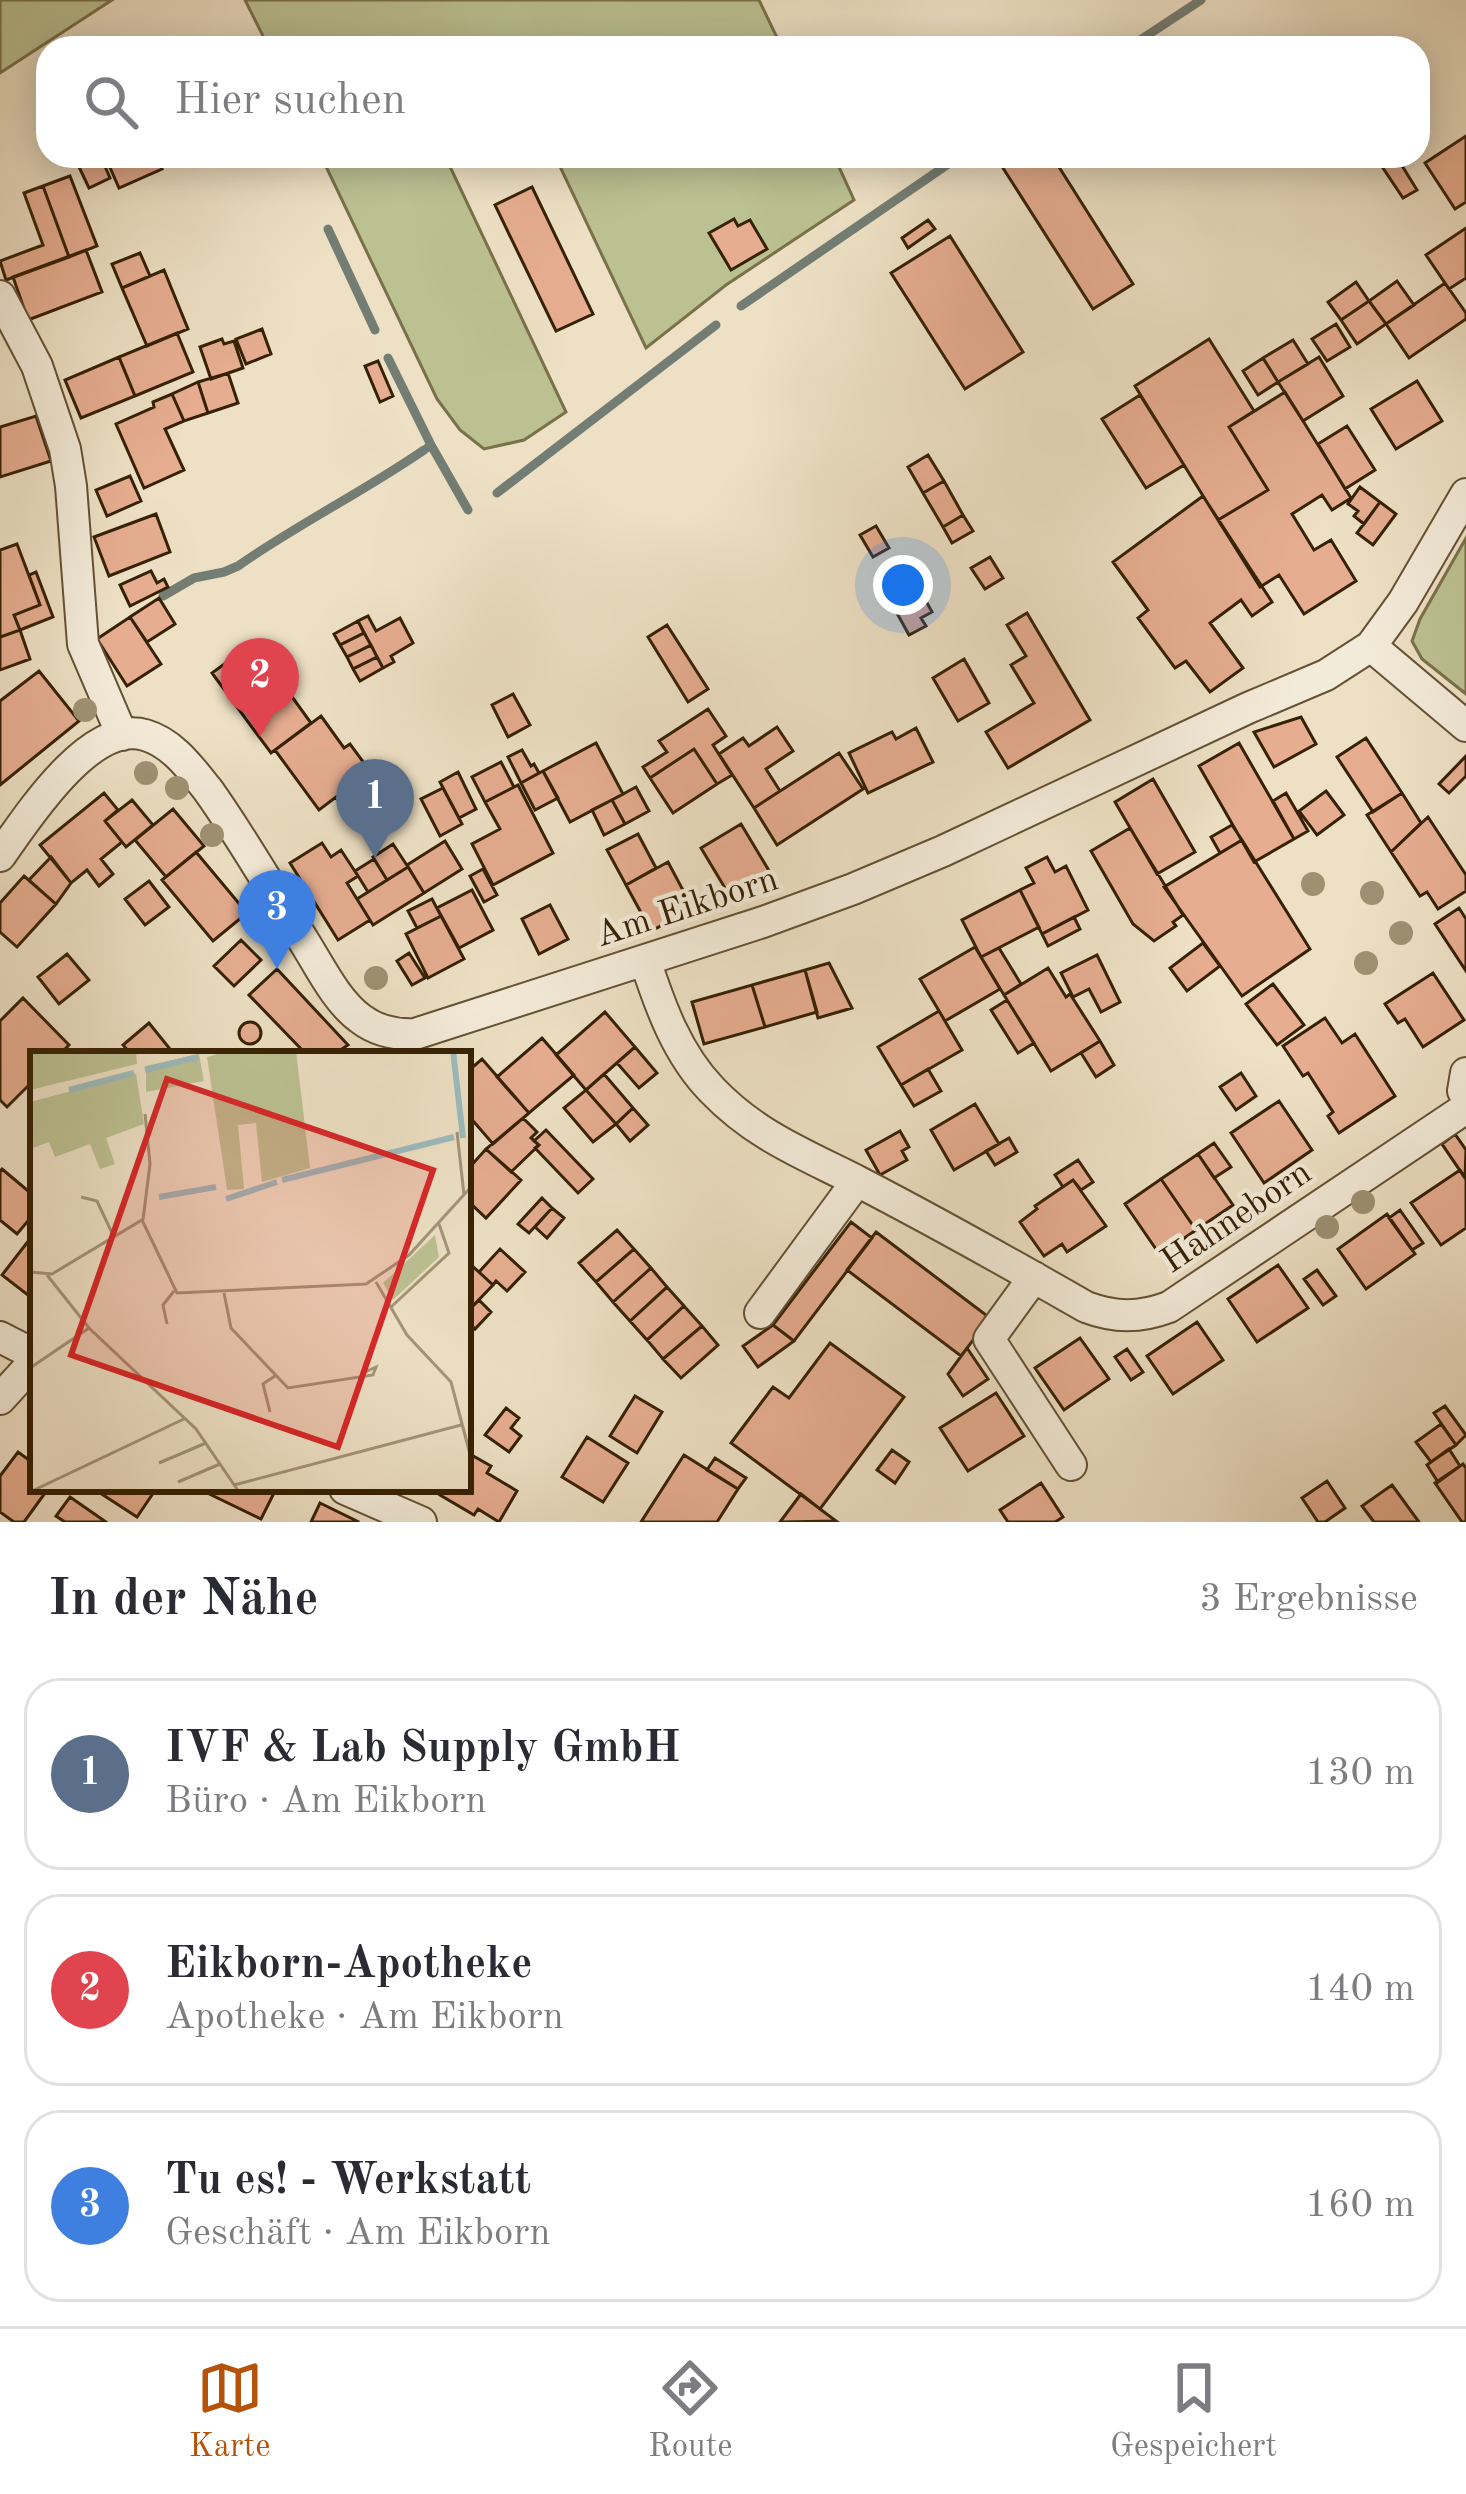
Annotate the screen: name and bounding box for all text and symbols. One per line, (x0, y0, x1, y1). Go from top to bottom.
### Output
search box (36, 36, 1430, 168)
icon: search (78, 69, 144, 135)
text: Hier suchen (174, 79, 406, 124)
your location (873, 555, 933, 615)
pin: 2 (221, 638, 299, 737)
pin: 1 (336, 759, 414, 858)
street label: Am Eikborn (591, 862, 783, 955)
pin: 3 (238, 870, 316, 969)
inset map (30, 1051, 471, 1492)
street label: Hahneborn (1156, 1155, 1319, 1281)
text: In der Nähe (48, 1575, 319, 1626)
text: 3 Ergebnisse (1199, 1580, 1418, 1619)
text: IVF & Lab Supply GmbH (165, 1727, 681, 1772)
text: 1 (79, 1754, 101, 1793)
text: 130 m (1305, 1754, 1415, 1793)
text: Büro · Am Eikborn (165, 1782, 487, 1821)
text: Eikborn-Apotheke (165, 1943, 533, 1988)
text: 2 (79, 1970, 101, 2009)
text: 140 m (1305, 1970, 1415, 2009)
text: Apotheke · Am Eikborn (165, 1998, 564, 2037)
text: Tu es! - Werkstatt (165, 2159, 531, 2204)
text: 3 (79, 2186, 101, 2225)
text: 160 m (1305, 2186, 1415, 2225)
text: Geschäft · Am Eikborn (165, 2214, 550, 2253)
tab: Karte (189, 2355, 270, 2468)
tab: Route (648, 2355, 732, 2468)
tab: Gespeichert (1110, 2355, 1277, 2468)

